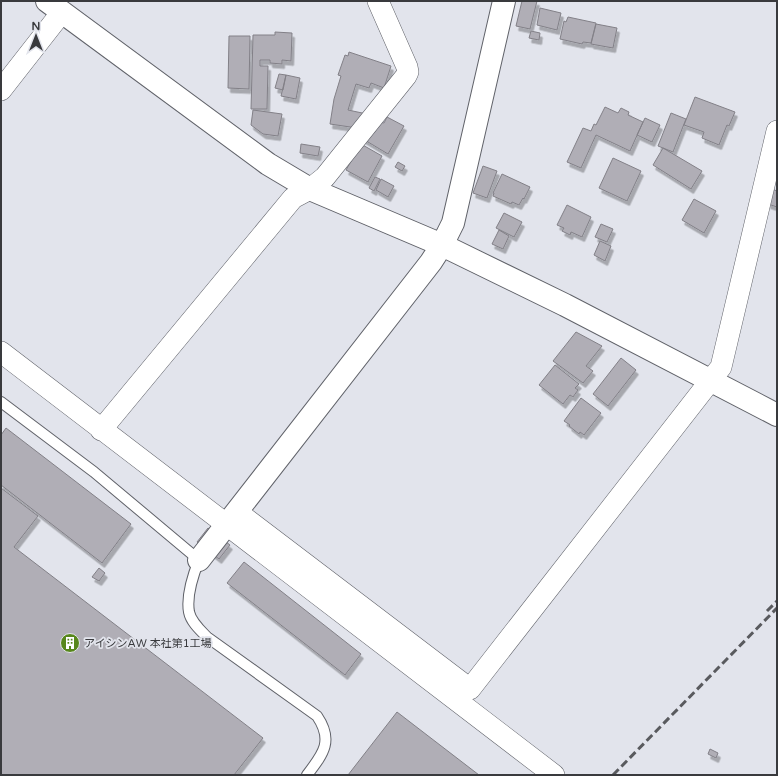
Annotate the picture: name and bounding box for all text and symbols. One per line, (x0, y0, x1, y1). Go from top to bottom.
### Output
north arrow (16, 16, 56, 56)
text: N (32, 20, 40, 33)
building icon: アイシンAW 本社第1工場 (59, 632, 81, 654)
place label: アイシンAW 本社第1工場 (84, 637, 212, 650)

